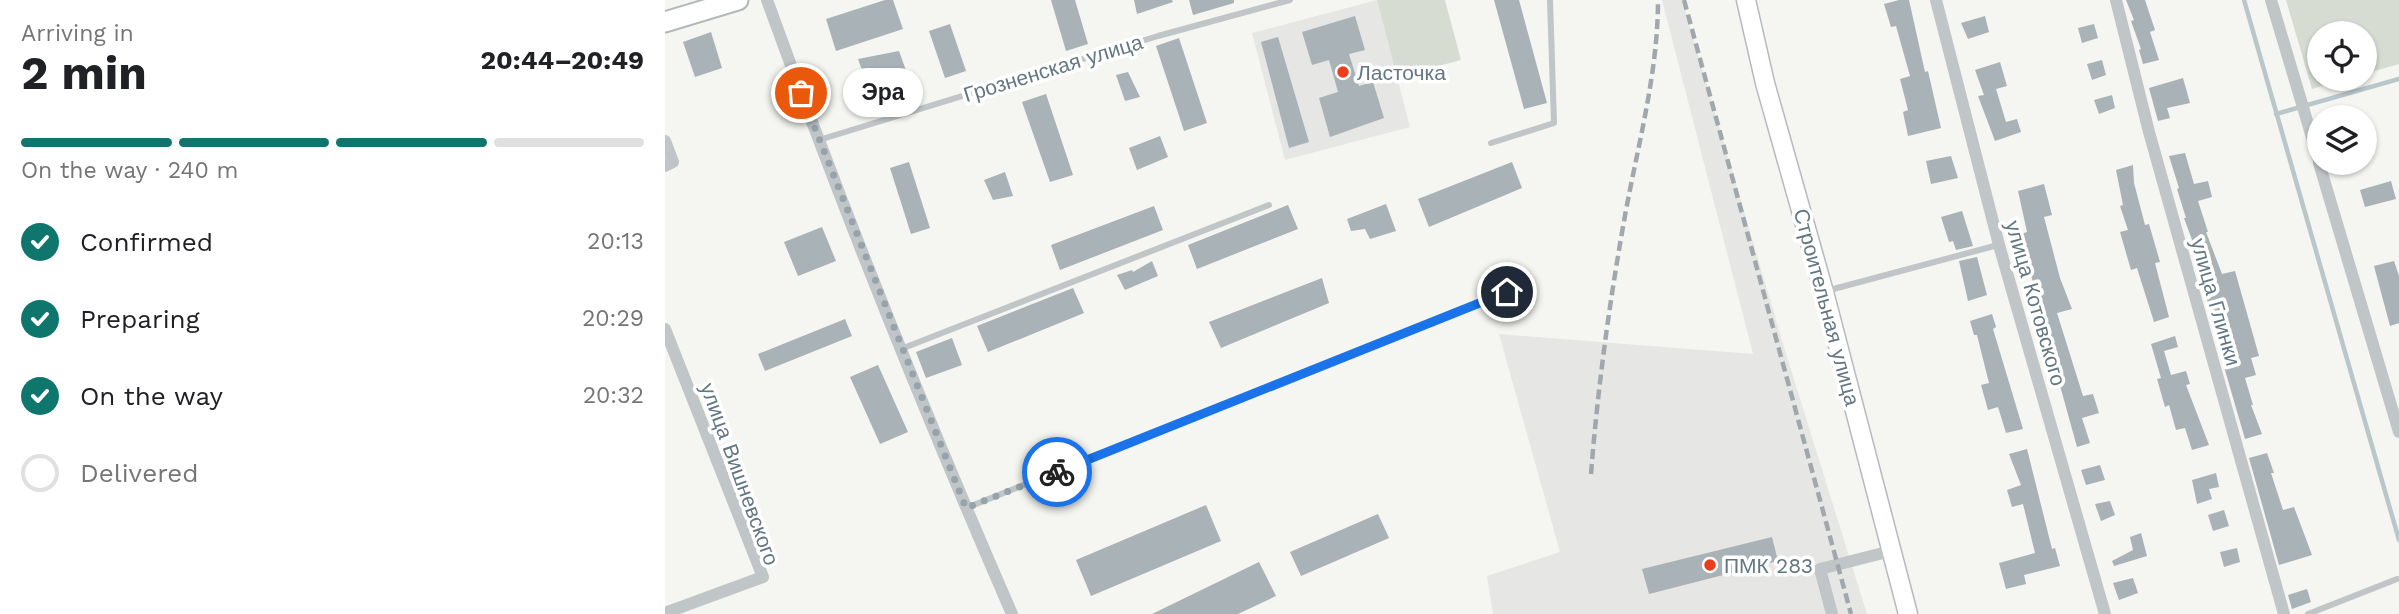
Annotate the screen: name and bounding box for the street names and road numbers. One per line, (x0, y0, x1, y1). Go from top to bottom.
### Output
street label: Грозненская улица (960, 29, 1146, 107)
street label: Строительная улица (1789, 206, 1865, 409)
street label: улица Котовского (2000, 217, 2072, 389)
street label: улица Глинки (2186, 235, 2246, 369)
street label: улица Вишневского (695, 379, 785, 569)

